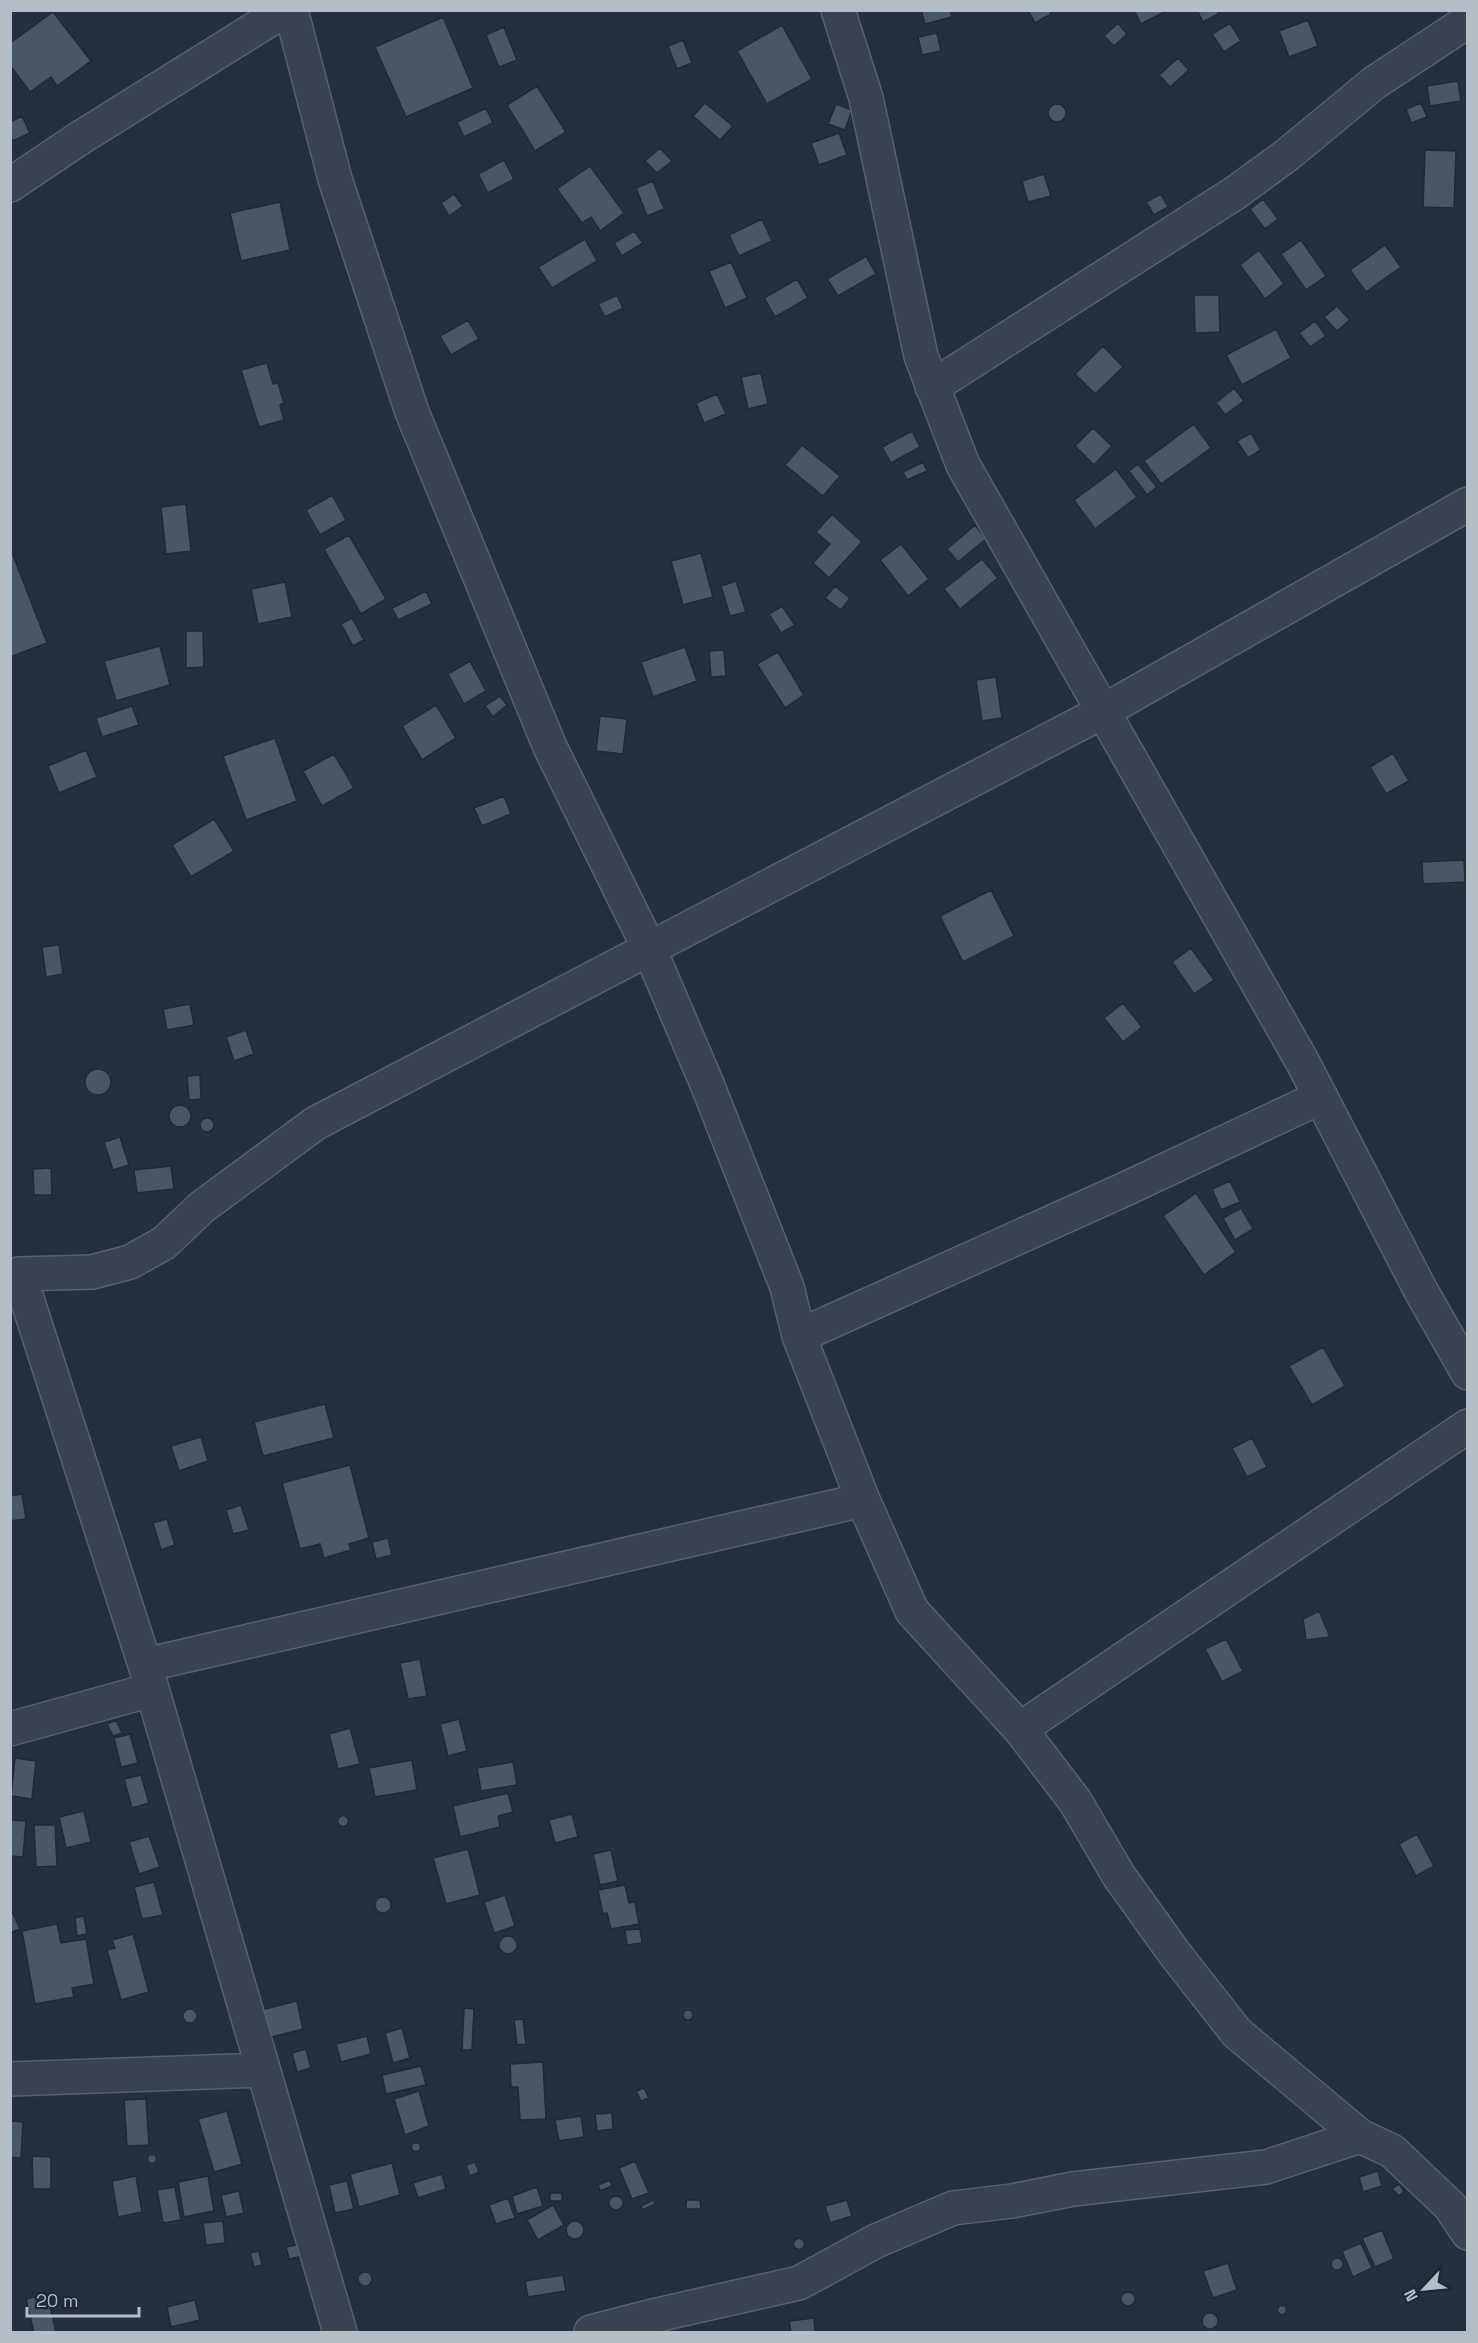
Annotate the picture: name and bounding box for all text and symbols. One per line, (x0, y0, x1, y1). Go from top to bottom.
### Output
north arrow (1394, 2259, 1454, 2319)
scale bar (27, 2280, 140, 2318)
text: N (1399, 2286, 1423, 2305)
text: 20 m (36, 2289, 79, 2312)

